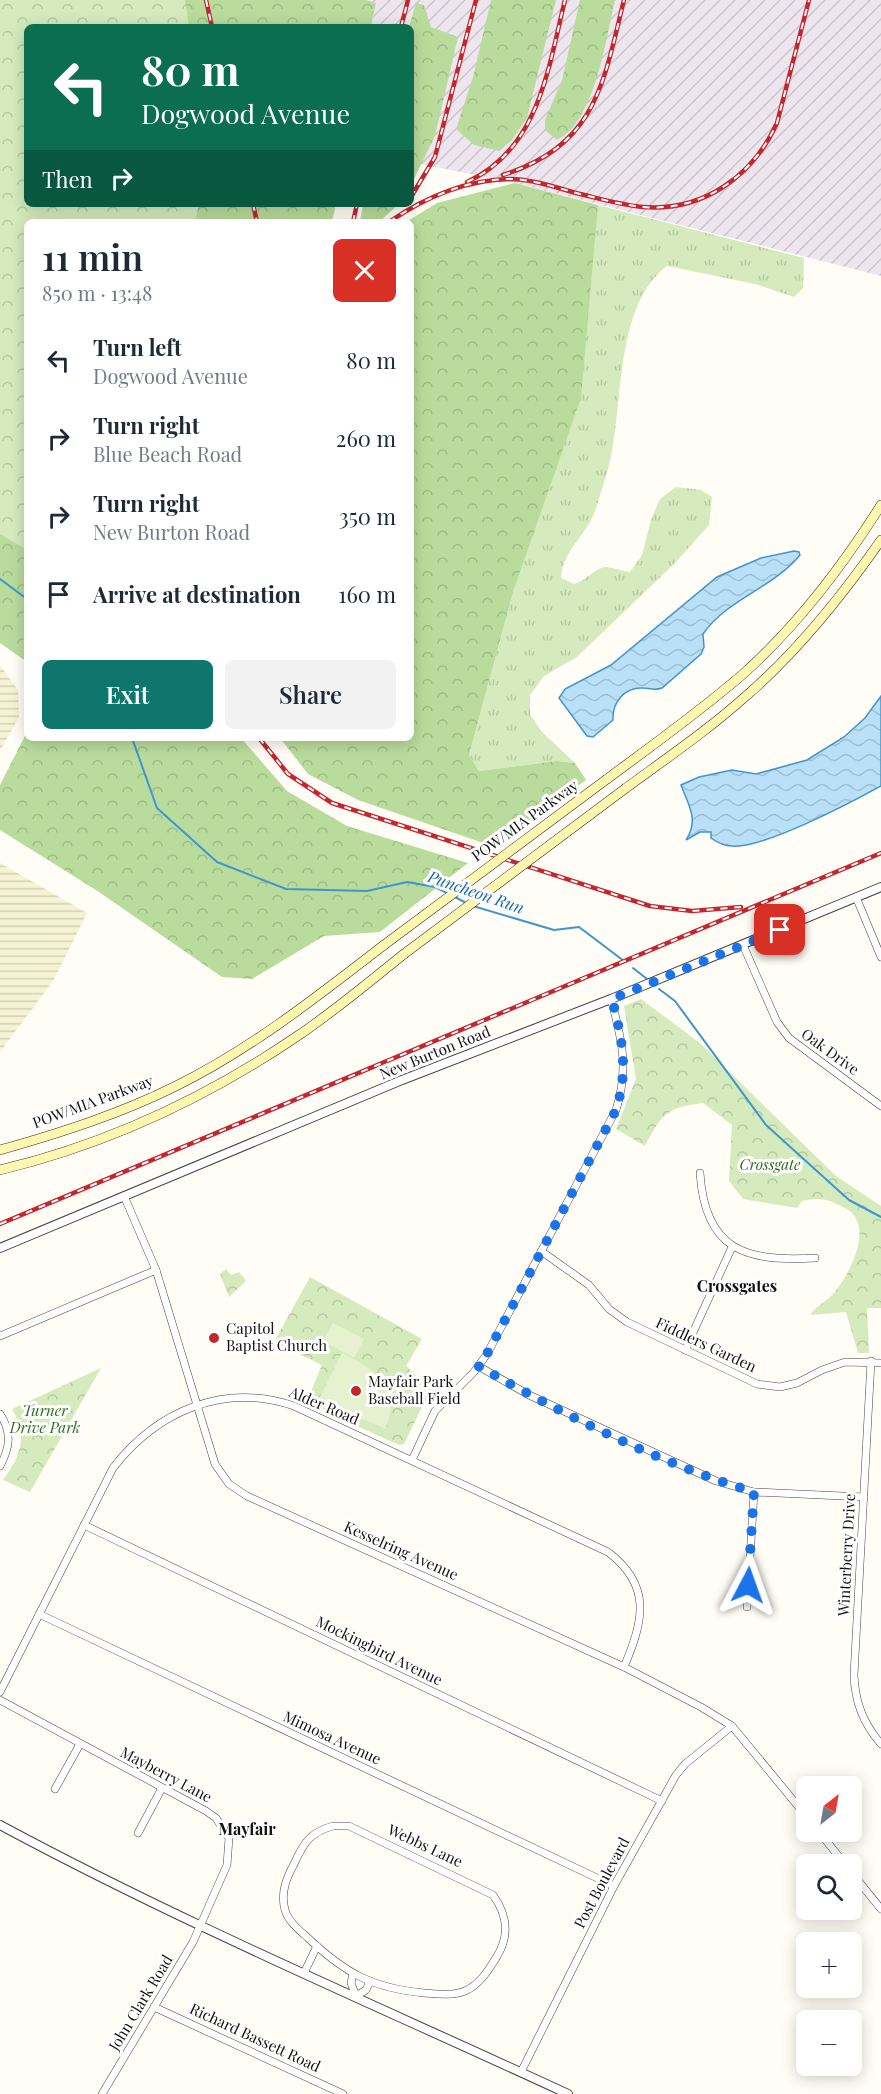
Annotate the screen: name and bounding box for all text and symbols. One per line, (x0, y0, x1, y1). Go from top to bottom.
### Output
text: 80 m (141, 41, 239, 97)
icon: left (42, 48, 120, 126)
text: Dogwood Avenue (141, 95, 350, 131)
icon: right (105, 162, 138, 195)
text: Then (42, 164, 93, 194)
text: 11 min (42, 232, 143, 280)
button: close (333, 239, 396, 302)
text: 850 m · 13:48 (42, 279, 152, 306)
text: Turn left (93, 332, 182, 362)
icon: left (42, 344, 75, 377)
text: 80 m (346, 345, 396, 375)
text: Dogwood Avenue (93, 362, 248, 389)
text: Turn right (93, 410, 199, 440)
icon: right (42, 422, 75, 455)
text: 260 m (336, 423, 396, 453)
text: Blue Beach Road (93, 440, 242, 467)
text: Turn right (93, 488, 199, 518)
icon: right (42, 500, 75, 533)
text: 350 m (339, 501, 396, 531)
text: New Burton Road (93, 518, 250, 545)
icon: arrive (42, 578, 75, 611)
text: Arrive at destination (93, 579, 301, 609)
text: 160 m (338, 579, 396, 609)
button: Exit (42, 660, 213, 729)
button: Share (225, 660, 396, 729)
street label: POW/MIA Parkway (467, 775, 582, 866)
water label: Puncheon Run (424, 865, 527, 918)
pin (754, 904, 805, 955)
icon: arrive (763, 913, 796, 946)
street label: New Burton Road (376, 1021, 493, 1083)
street label: Oak Drive (798, 1023, 864, 1079)
street label: POW/MIA Parkway (30, 1070, 156, 1132)
park label: Crossgate (740, 1154, 801, 1174)
district label: Crossgates (697, 1275, 777, 1296)
street label: Fiddlers Garden (653, 1312, 760, 1376)
place label: Capitol Baptist Church (226, 1318, 327, 1355)
marker: Capitol Baptist Church (207, 1331, 221, 1345)
place label: Mayfair Park Baseball Field (368, 1371, 461, 1408)
street label: Alder Road (285, 1381, 363, 1429)
marker: Mayfair Park Baseball Field (349, 1384, 363, 1398)
park label: Turner Drive Park (9, 1400, 81, 1437)
street label: Winterberry Drive (833, 1493, 859, 1618)
street label: Kesselring Avenue (341, 1516, 462, 1584)
position arrow (716, 1553, 780, 1617)
street label: Mockingbird Avenue (313, 1611, 446, 1689)
street label: Mimosa Avenue (280, 1706, 385, 1768)
street label: Mayberry Lane (117, 1742, 216, 1807)
north arrow (796, 1776, 862, 1842)
map controls (796, 1776, 862, 2076)
district label: Mayfair (218, 1818, 276, 1839)
street label: Webbs Lane (384, 1819, 466, 1871)
street label: Post Boulevard (569, 1833, 634, 1931)
button: search (796, 1854, 862, 1920)
button: + (796, 1932, 862, 1998)
street label: John Clark Road (103, 1951, 177, 2055)
street label: Richard Bassett Road (187, 1998, 324, 2076)
button: − (796, 2010, 862, 2076)

